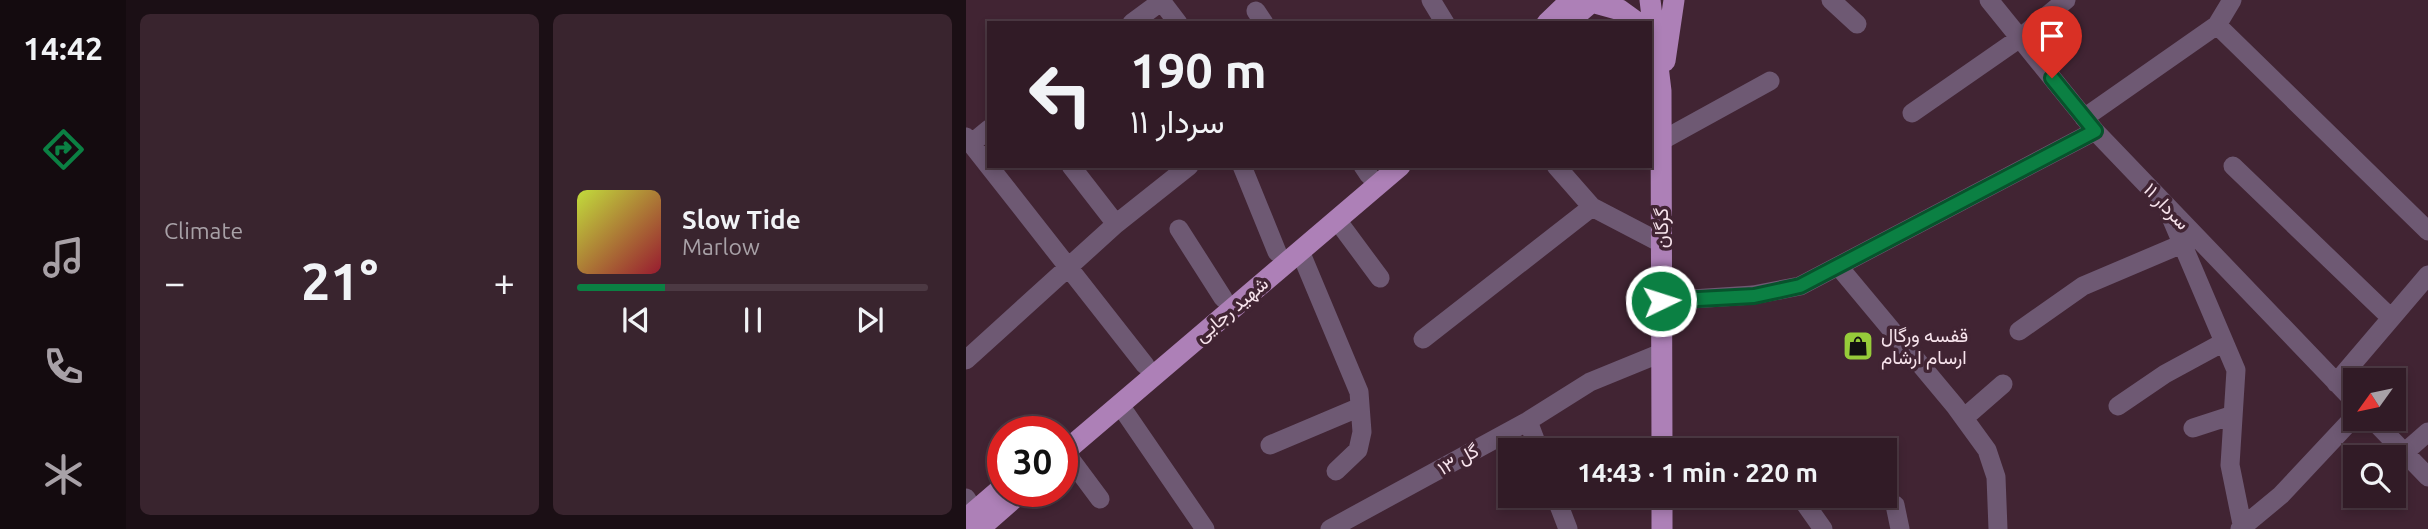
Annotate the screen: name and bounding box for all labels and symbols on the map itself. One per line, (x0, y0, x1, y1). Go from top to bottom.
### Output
pin (2022, 6, 2082, 78)
street label: سردار ۱۱ (2139, 178, 2194, 235)
street label: گرگان (1650, 208, 1673, 248)
position arrow (1624, 264, 1698, 338)
street label: شهید رجایی (1190, 272, 1273, 347)
place label: قفسه ورگال ارسام ارشام (1881, 324, 1968, 370)
shop icon: قفسه ورگال ارسام ارشام (1841, 329, 1875, 363)
north arrow (2343, 368, 2406, 430)
speed limit sign: 30 (987, 416, 1078, 507)
street label: گل ۱۳ (1434, 439, 1483, 480)

